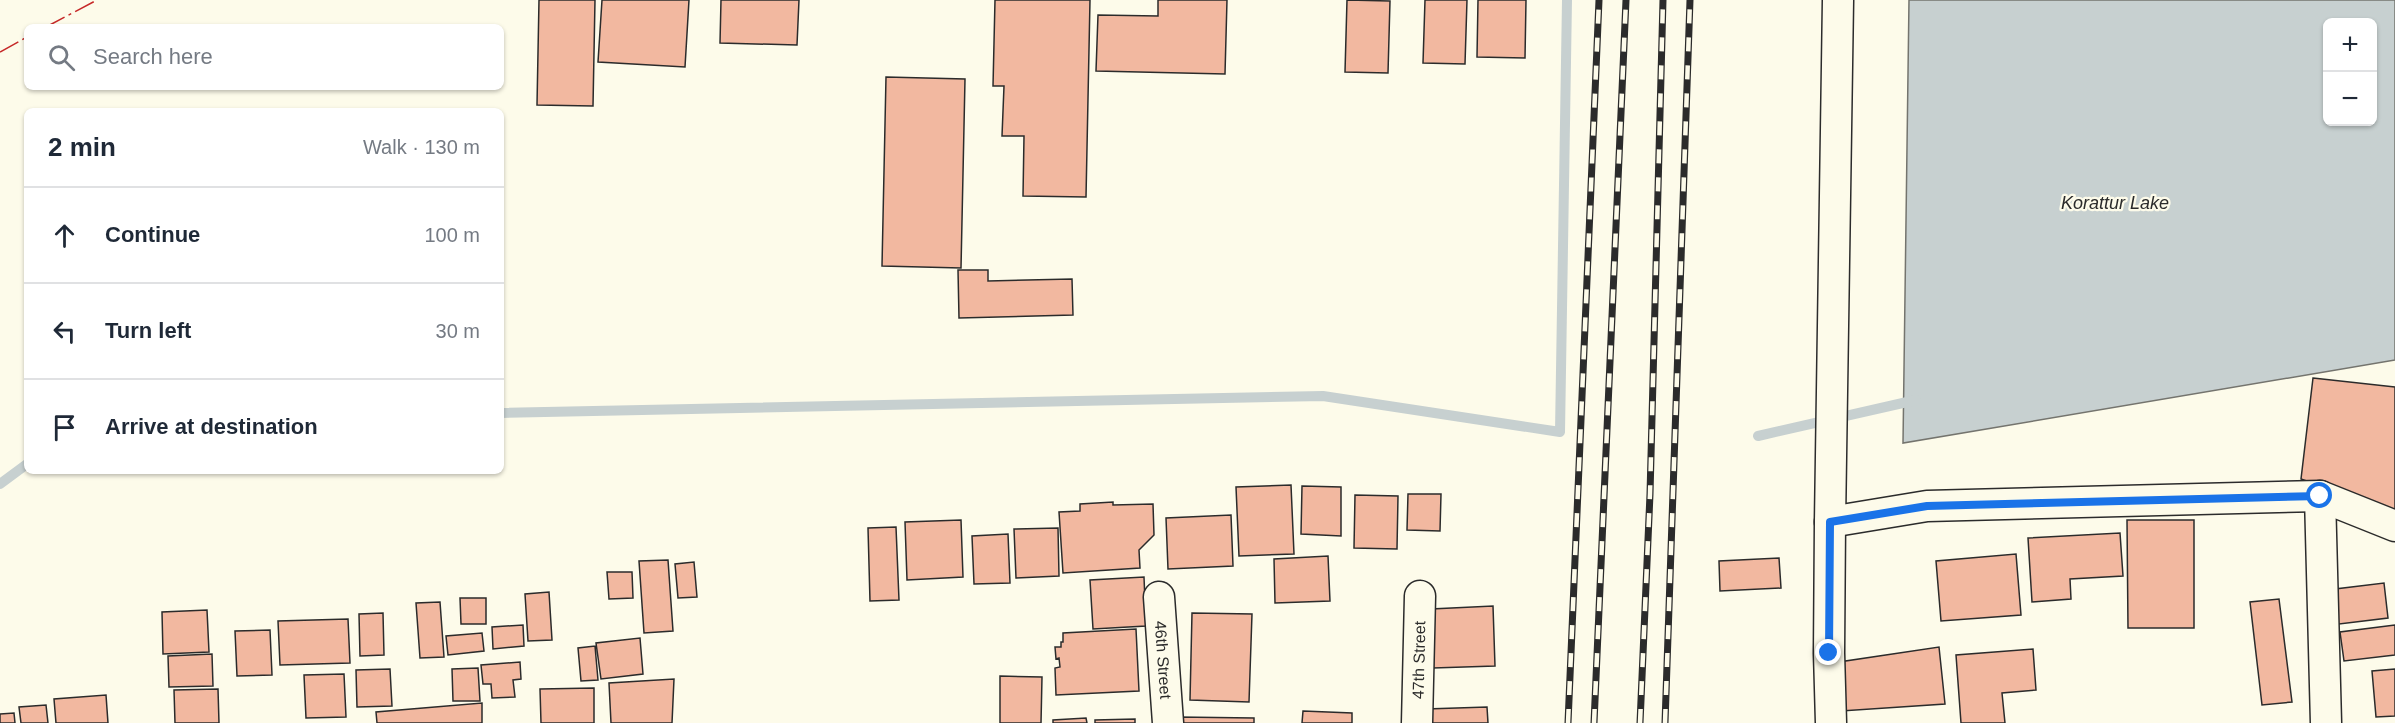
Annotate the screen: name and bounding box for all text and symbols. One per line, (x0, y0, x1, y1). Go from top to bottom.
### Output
map controls (2323, 18, 2377, 126)
button: + (2323, 18, 2377, 72)
search box (24, 24, 504, 90)
icon: search (45, 41, 78, 74)
text: Search here (93, 44, 213, 69)
button: − (2323, 72, 2377, 126)
text: 2 min (48, 132, 116, 162)
text: Walk · 130 m (363, 136, 480, 158)
water label: Korattur Lake (2061, 193, 2169, 213)
icon: ahead (48, 219, 81, 252)
text: Continue (105, 222, 200, 247)
text: 100 m (424, 224, 480, 246)
icon: left (48, 315, 81, 348)
text: Turn left (105, 318, 191, 343)
text: 30 m (436, 320, 480, 342)
icon: arrive (48, 411, 81, 444)
text: Arrive at destination (105, 414, 318, 439)
route start (2306, 482, 2332, 508)
street label: 46th Street (1152, 620, 1175, 700)
street label: 47th Street (1409, 620, 1428, 699)
route end (1815, 639, 1841, 665)

